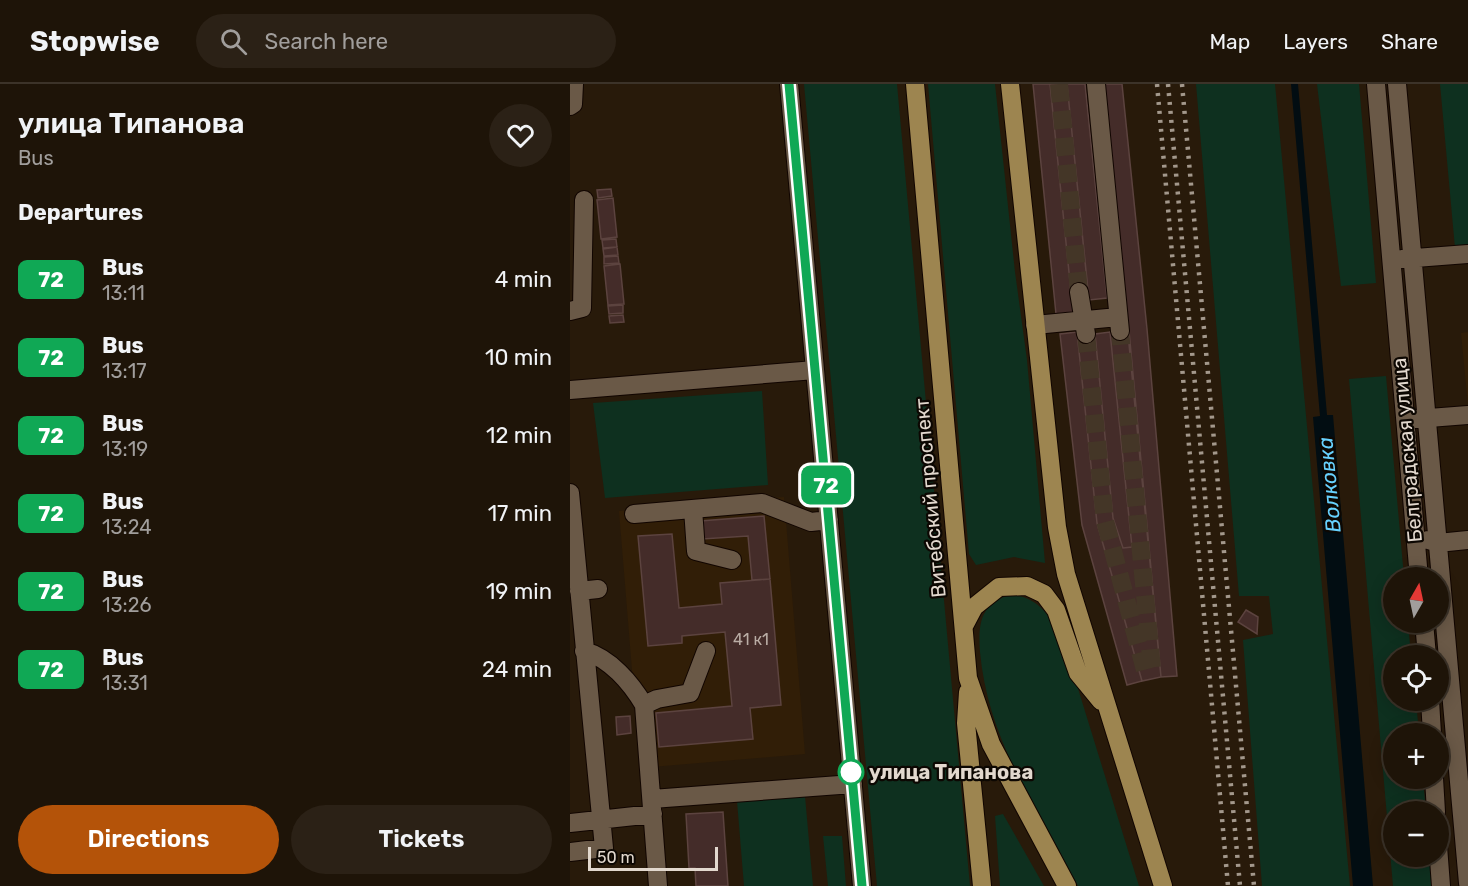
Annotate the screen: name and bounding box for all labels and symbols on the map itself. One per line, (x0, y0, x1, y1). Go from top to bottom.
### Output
street label: Белградская улица (1387, 357, 1427, 543)
street label: Витебский проспект (909, 397, 951, 599)
water label: Волковка (1312, 436, 1346, 534)
line badge: 72 (799, 466, 853, 504)
north arrow (1383, 567, 1449, 633)
house number: 41 к1 (733, 630, 769, 649)
marker: улица Типанова (838, 759, 864, 785)
place label: улица Типанова (869, 760, 1033, 784)
scale bar (588, 844, 718, 872)

